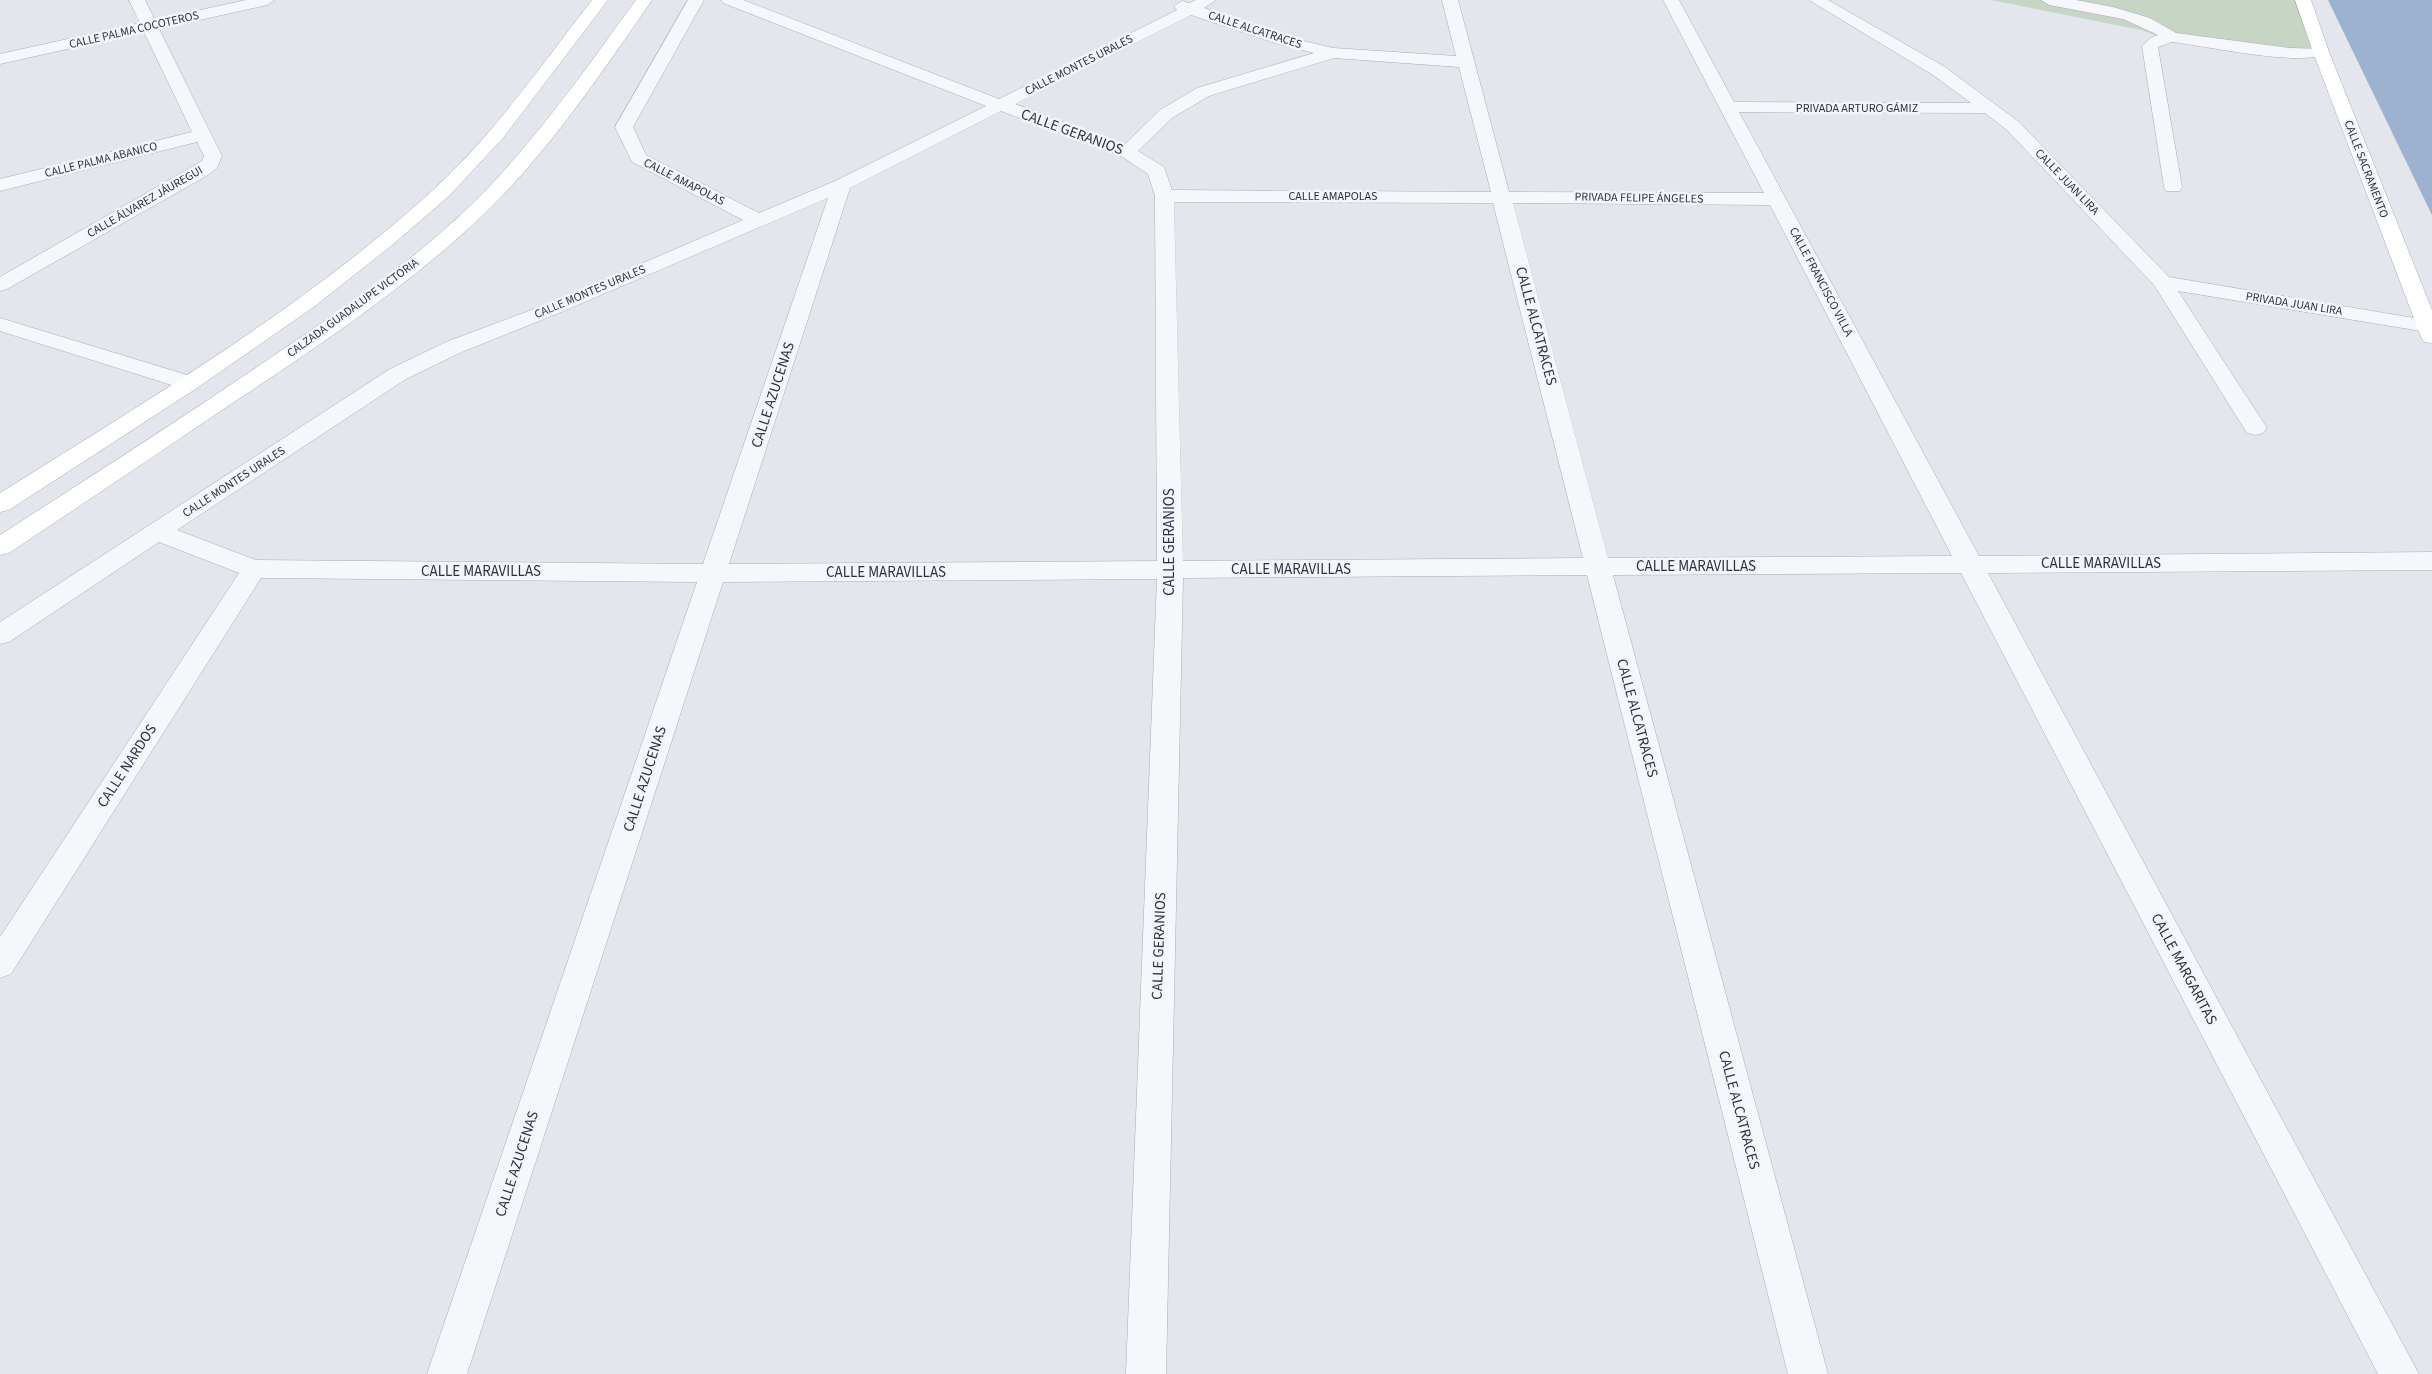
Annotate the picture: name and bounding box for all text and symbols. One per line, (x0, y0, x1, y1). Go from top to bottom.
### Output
street label: CALLE PALMA COCOTEROS (67, 7, 201, 53)
street label: CALLE ALCATRACES (1206, 7, 1304, 53)
street label: CALLE MONTES URALES (1022, 30, 1136, 100)
street label: PRIVADA ARTURO GÁMIZ (1796, 100, 1918, 117)
street label: CALLE GERANIOS (1018, 104, 1126, 160)
street label: CALLE SACRAMENTO (2339, 118, 2393, 220)
street label: CALLE PALMA ABANICO (43, 138, 159, 182)
street label: CALLE JUAN LIRA (2031, 145, 2103, 219)
street label: CALLE AMAPOLAS (640, 154, 728, 210)
street label: CALLE ÁLVAREZ JÁUREGUI (84, 162, 206, 242)
street label: CALLE AMAPOLAS (1288, 188, 1378, 205)
street label: PRIVADA FELIPE ÁNGELES (1574, 188, 1704, 208)
street label: CALLE FRANCISCO VILLA (1785, 224, 1857, 340)
street label: CALZADA GUADALUPE VICTORIA (284, 254, 423, 362)
street label: CALLE MONTES URALES (532, 261, 648, 323)
street label: CALLE ALCATRACES (1510, 264, 1562, 388)
street label: PRIVADA JUAN LIRA (2244, 288, 2344, 320)
street label: CALLE AZUCENAS (746, 339, 800, 451)
street label: CALLE MONTES URALES (179, 442, 289, 522)
street label: CALLE GERANIOS (1159, 488, 1180, 596)
street label: CALLE MARAVILLAS (2041, 553, 2161, 574)
street label: CALLE MARAVILLAS (1636, 556, 1756, 577)
street label: CALLE MARAVILLAS (1231, 559, 1351, 580)
street label: CALLE MARAVILLAS (421, 561, 541, 582)
street label: CALLE MARAVILLAS (826, 562, 946, 583)
street label: CALLE ALCATRACES (1611, 656, 1663, 780)
street label: CALLE NARDOS (92, 720, 162, 812)
street label: CALLE AZUCENAS (618, 723, 672, 835)
street label: CALLE GERANIOS (1147, 892, 1171, 1000)
street label: CALLE MARGARITAS (2146, 910, 2222, 1028)
street label: CALLE ALCATRACES (1713, 1048, 1765, 1172)
street label: CALLE AZUCENAS (490, 1108, 544, 1220)

